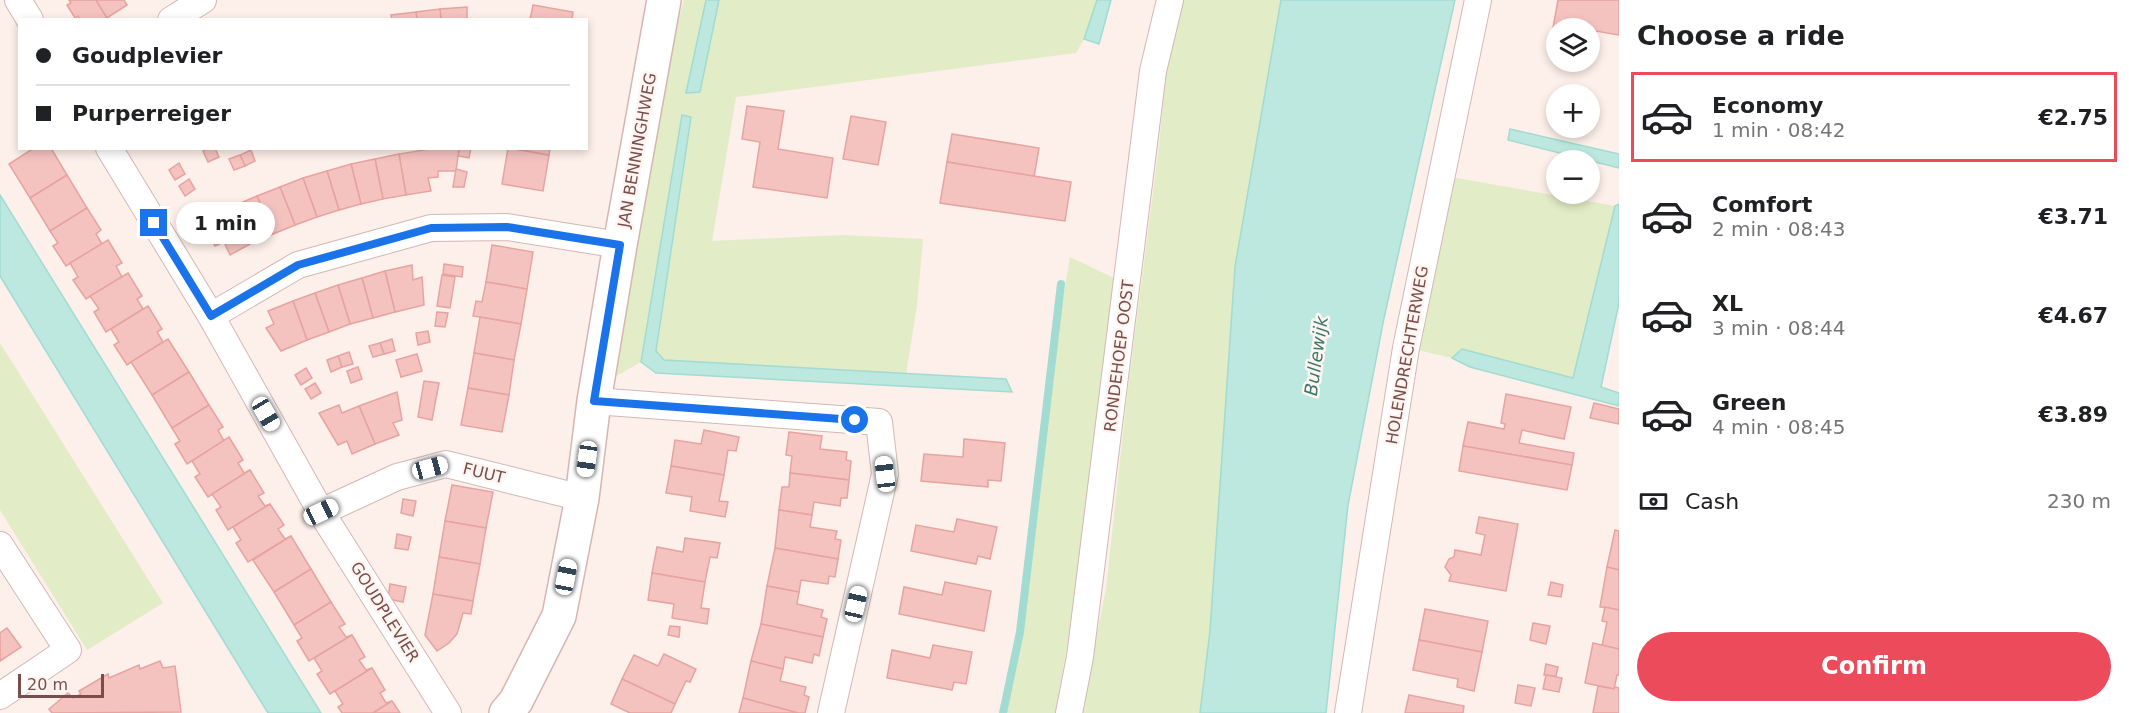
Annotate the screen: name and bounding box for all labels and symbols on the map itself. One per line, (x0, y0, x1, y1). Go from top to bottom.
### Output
street label: JAN BENNINGHWEG (614, 71, 660, 230)
callout: 1 min (175, 202, 274, 244)
route end (140, 209, 167, 236)
street label: HOLENDRECHTERWEG (1382, 264, 1432, 446)
street label: RONDEHOEP OOST (1100, 279, 1138, 433)
water label: Bullewijk (1300, 313, 1332, 397)
car (249, 394, 283, 434)
route start (841, 406, 868, 433)
car (576, 440, 598, 478)
car (410, 455, 450, 481)
car (874, 455, 896, 493)
street label: FUUT (461, 459, 507, 487)
car (301, 496, 341, 528)
street label: GOUDPLEVIER (347, 558, 423, 666)
car (554, 558, 578, 596)
car (843, 584, 869, 624)
scale bar (18, 671, 104, 698)

